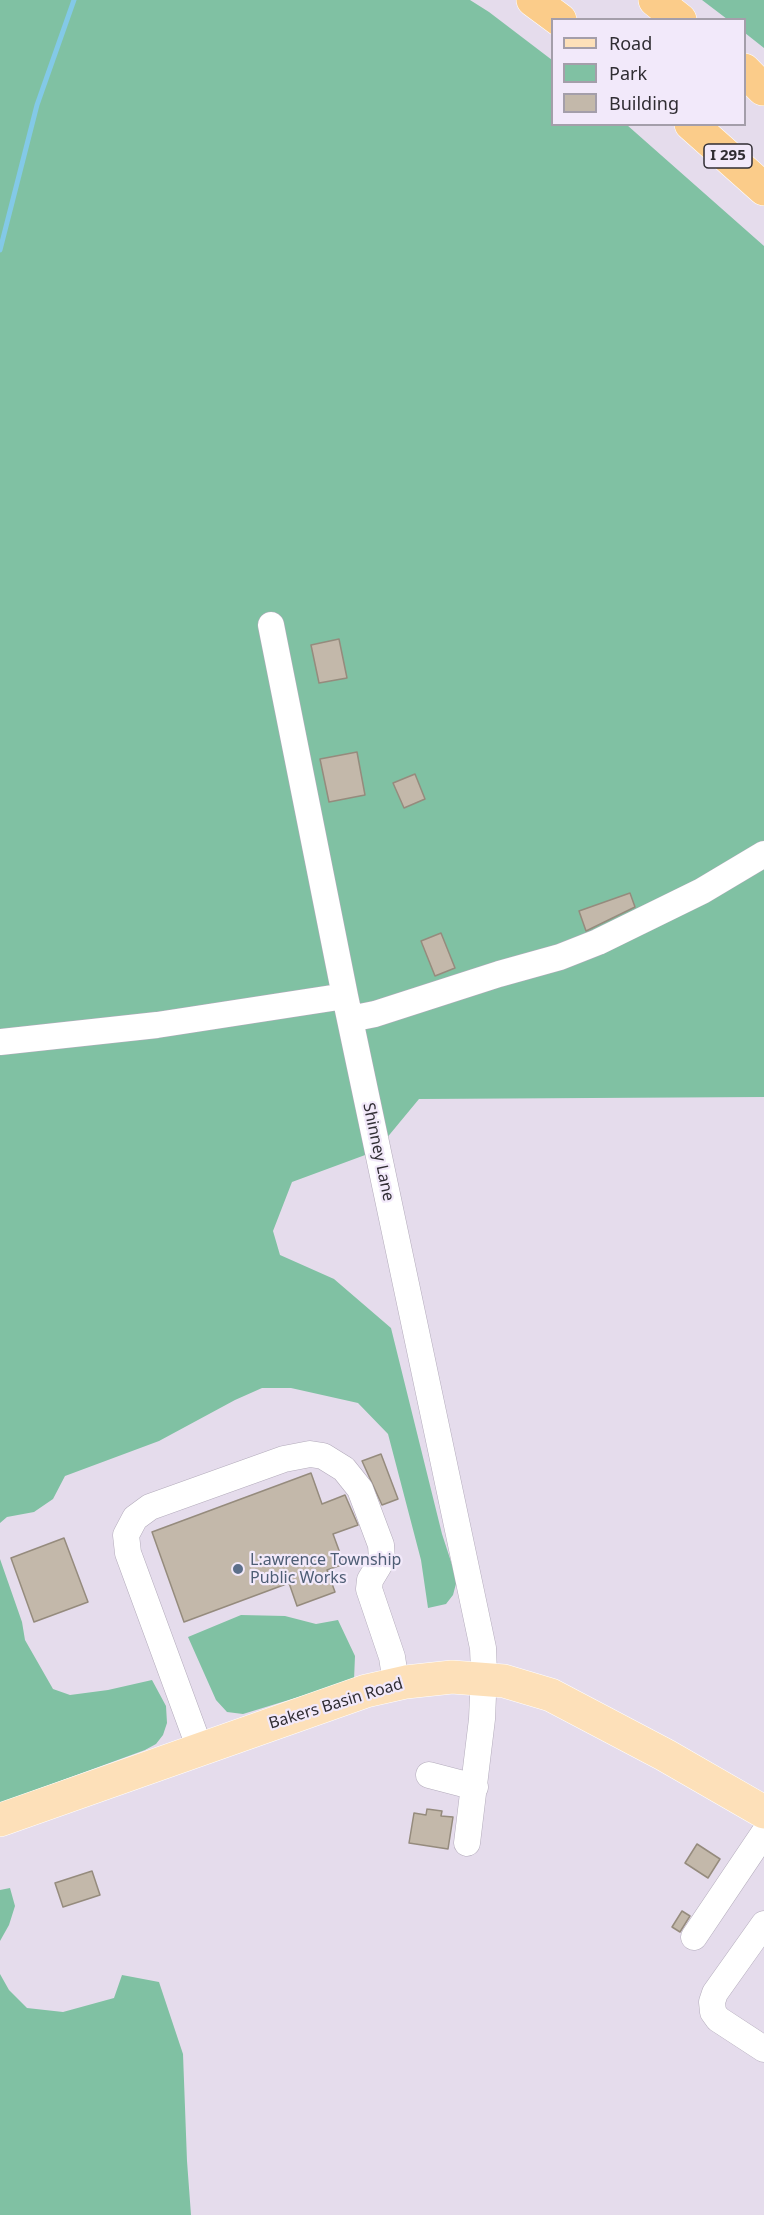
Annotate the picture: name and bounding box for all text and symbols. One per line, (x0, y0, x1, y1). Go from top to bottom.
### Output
legend (551, 18, 746, 126)
text: Road (609, 31, 652, 55)
text: Park (609, 61, 647, 85)
text: Building (609, 91, 679, 115)
road number: I 295 (704, 144, 752, 168)
street label: Shinney Lane (358, 1101, 398, 1203)
place label: L:awrence Township Public Works (250, 1550, 401, 1588)
marker: L:awrence Township Public Works (231, 1562, 245, 1576)
street label: Bakers Basin Road (267, 1674, 405, 1734)

